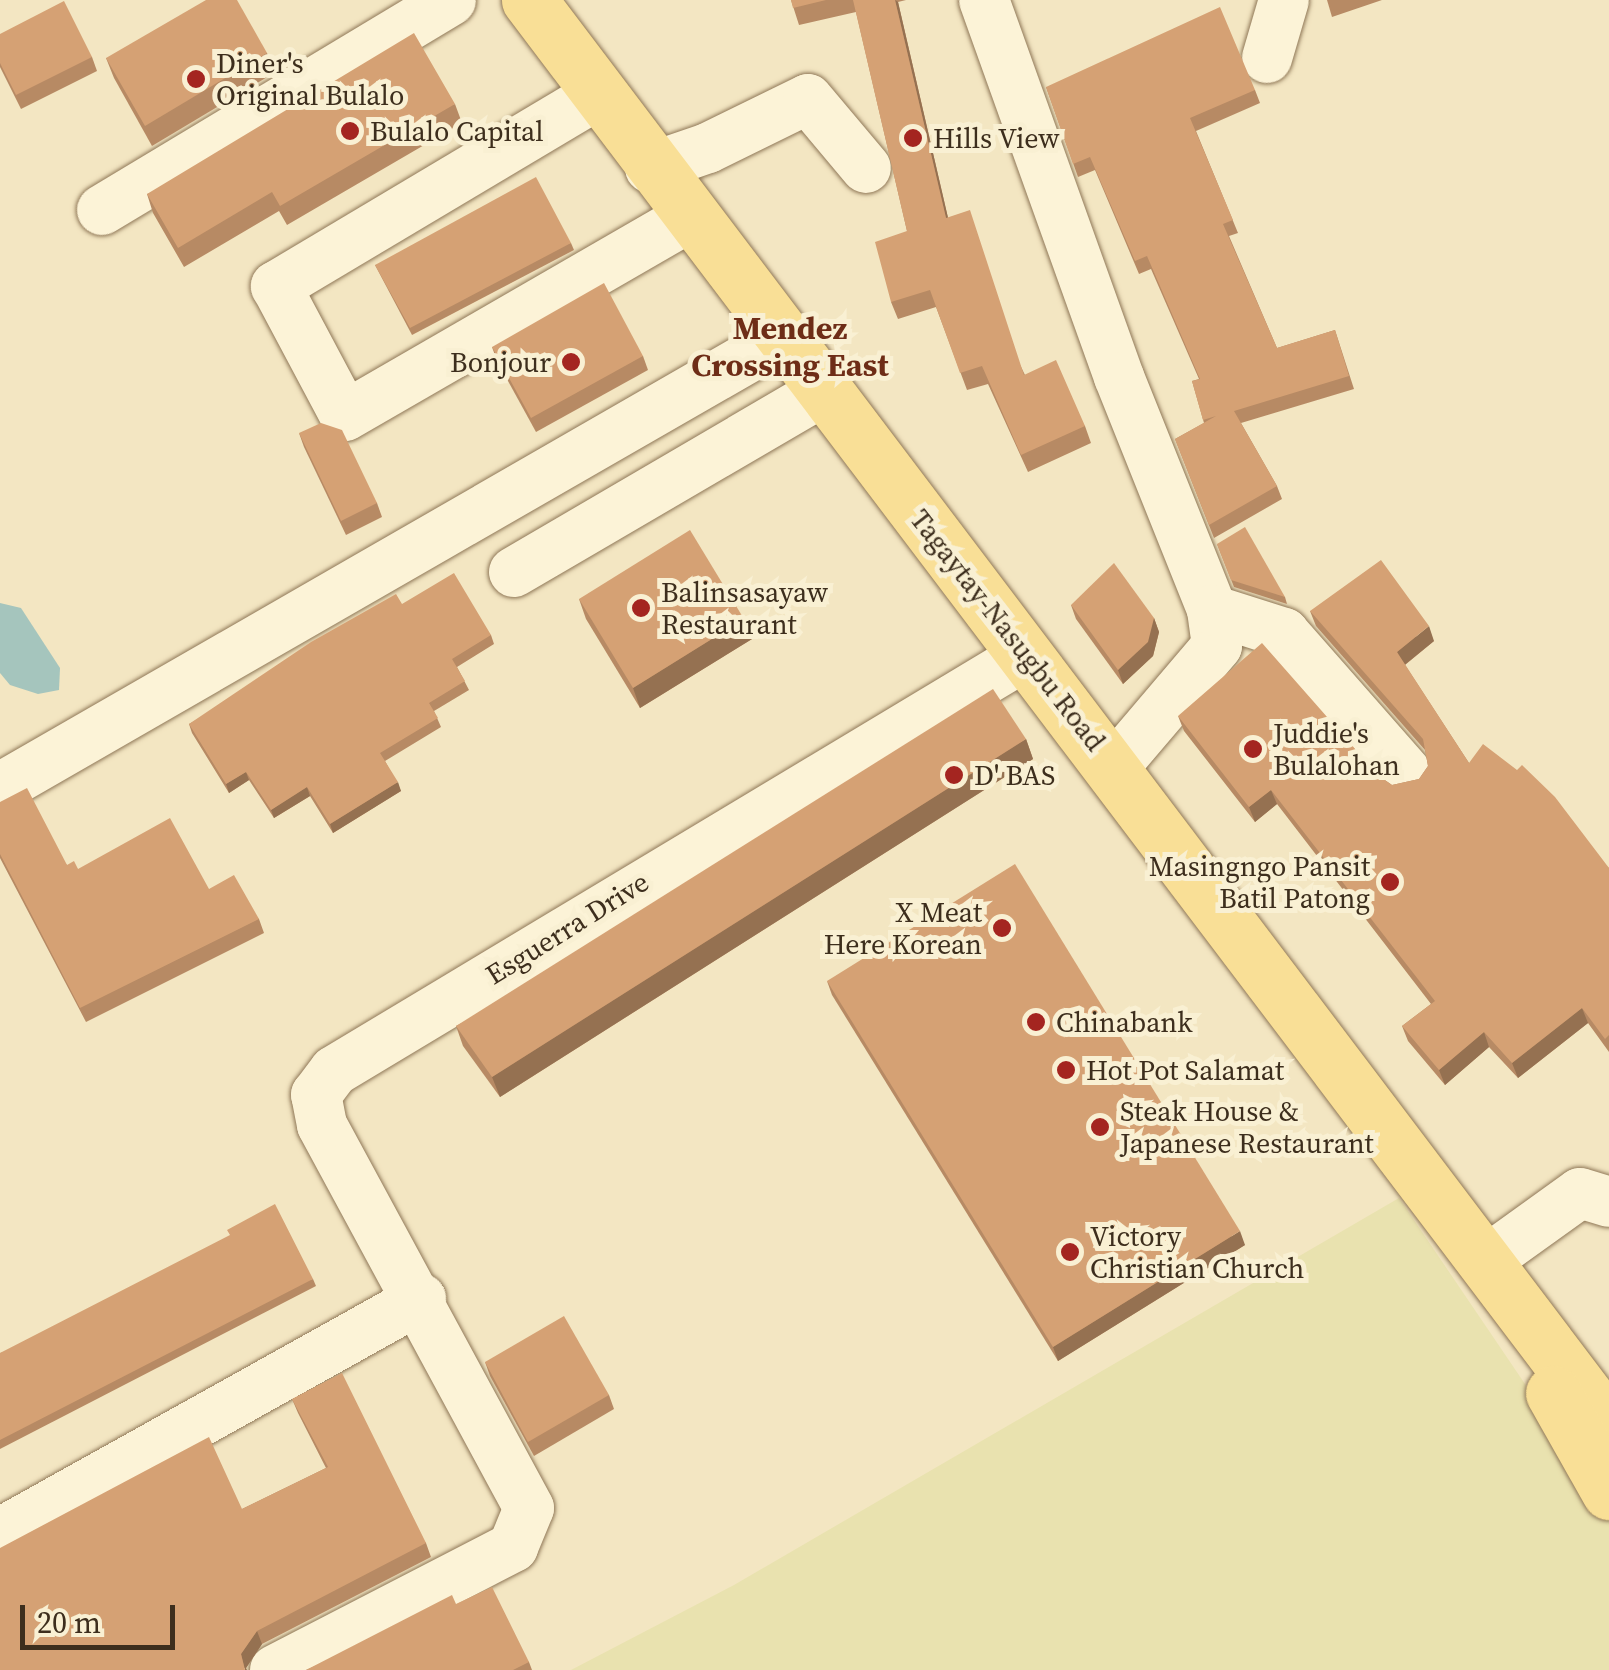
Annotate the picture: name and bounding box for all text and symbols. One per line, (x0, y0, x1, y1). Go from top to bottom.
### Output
place label: Diner's Original Bulalo (216, 46, 404, 112)
marker: Diner's Original Bulalo (185, 68, 207, 90)
place label: Bulalo Capital (370, 114, 544, 148)
marker: Bulalo Capital (339, 120, 361, 142)
place label: Hills View (933, 121, 1061, 155)
marker: Hills View (902, 127, 924, 149)
district label: Mendez Crossing East (691, 310, 889, 385)
place label: Bonjour (450, 345, 551, 379)
marker: Bonjour (560, 351, 582, 373)
street label: Tagaytay-Nasugbu Road (903, 503, 1113, 757)
place label: Balinsasayaw Restaurant (661, 575, 828, 641)
marker: Balinsasayaw Restaurant (630, 597, 652, 619)
place label: Juddie's Bulalohan (1273, 716, 1400, 782)
marker: Juddie's Bulalohan (1242, 738, 1264, 760)
place label: D' BAS (974, 758, 1055, 792)
marker: D' BAS (943, 764, 965, 786)
place label: Masingngo Pansit Batil Patong (1149, 849, 1370, 915)
street label: Esguerra Drive (479, 865, 655, 991)
marker: Masingngo Pansit Batil Patong (1379, 871, 1401, 893)
place label: X Meat Here Korean (824, 895, 982, 961)
marker: X Meat Here Korean (991, 917, 1013, 939)
place label: Chinabank (1056, 1005, 1193, 1039)
marker: Chinabank (1025, 1011, 1047, 1033)
place label: Hot Pot Salamat (1086, 1053, 1284, 1087)
marker: Hot Pot Salamat (1055, 1059, 1077, 1081)
place label: Steak House & Japanese Restaurant (1120, 1094, 1374, 1160)
marker: Steak House & Japanese Restaurant (1089, 1116, 1111, 1138)
place label: Victory Christian Church (1090, 1219, 1304, 1285)
marker: Victory Christian Church (1059, 1241, 1081, 1263)
scale bar (25, 1585, 180, 1647)
text: 20 m (37, 1602, 101, 1643)

